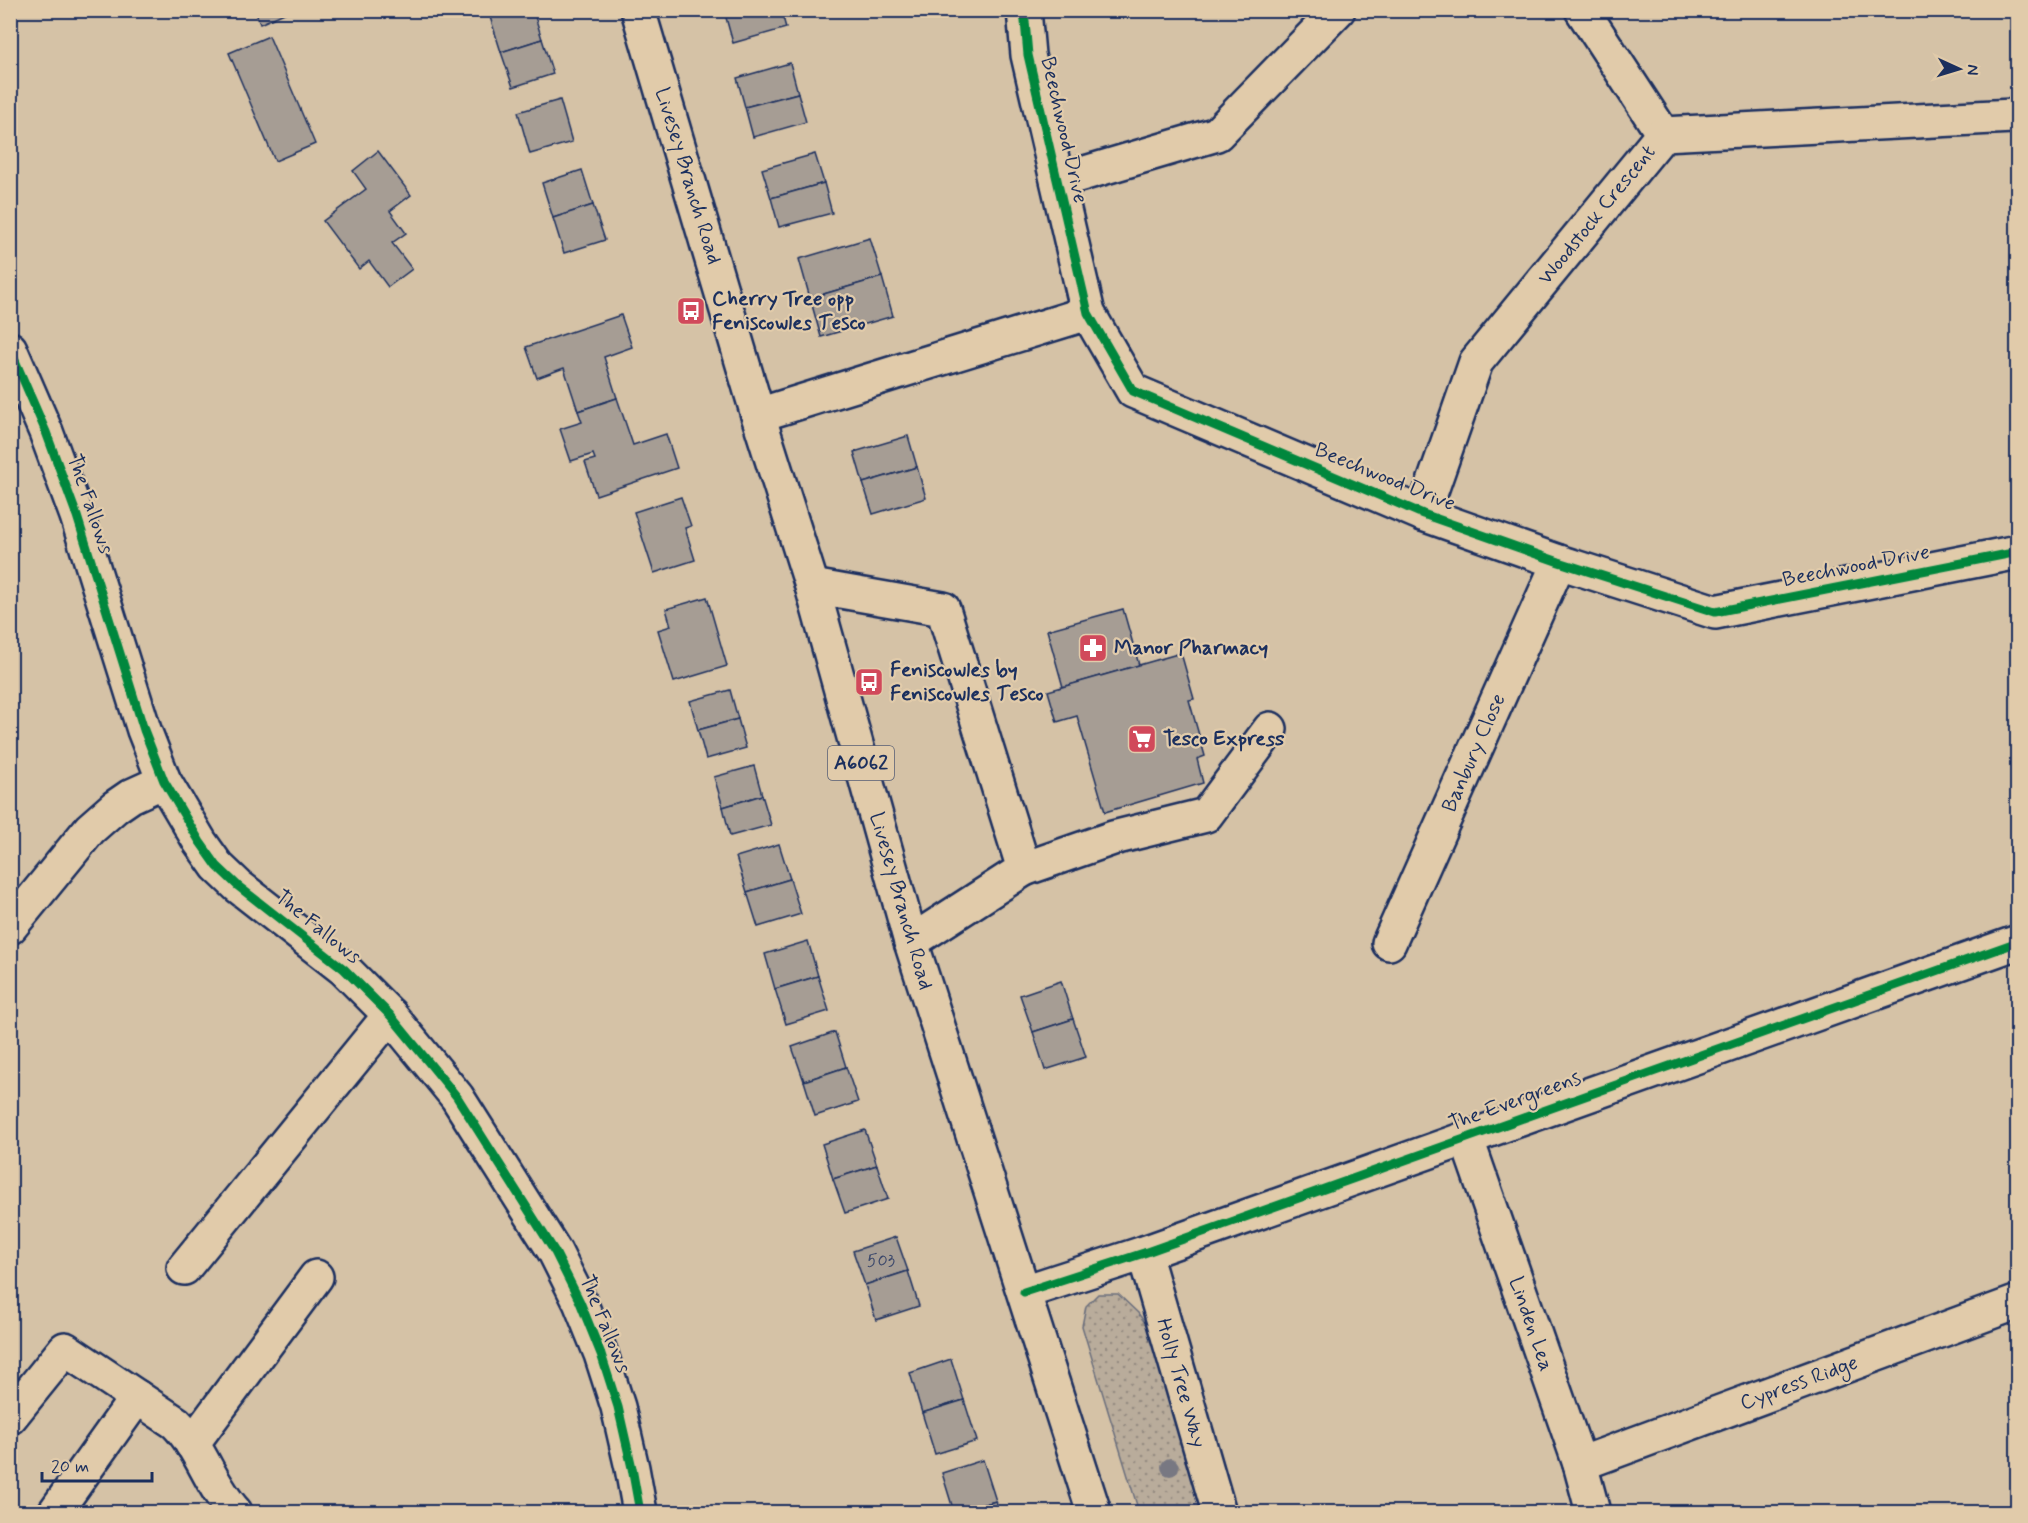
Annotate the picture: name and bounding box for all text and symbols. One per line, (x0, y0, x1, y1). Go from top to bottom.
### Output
north arrow (1929, 39, 1989, 99)
street label: Beechwood Drive (1034, 54, 1094, 206)
text: N (1962, 64, 1983, 76)
street label: Livesey Branch Road (648, 84, 728, 268)
street label: Woodstock Crescent (1532, 139, 1662, 291)
place label: Cherry Tree opp Feniscowles Tesco (712, 285, 866, 337)
bus stop icon: Cherry Tree opp Feniscowles Tesco (675, 295, 707, 327)
street label: Beechwood Drive (1311, 436, 1459, 518)
street label: The Fallows (60, 450, 120, 558)
street label: Beechwood Drive (1780, 538, 1932, 594)
pharmacy icon: Manor Pharmacy (1077, 632, 1109, 664)
place label: Manor Pharmacy (1114, 634, 1269, 662)
place label: Feniscowles by Feniscowles Tesco (890, 656, 1044, 708)
bus stop icon: Feniscowles by Feniscowles Tesco (853, 666, 885, 698)
street label: Banbury Close (1435, 689, 1513, 817)
supermarket icon: Tesco Express (1126, 723, 1158, 755)
place label: Tesco Express (1163, 725, 1285, 753)
road number: A6062 (828, 746, 894, 780)
street label: Livesey Branch Road (862, 809, 940, 993)
street label: The Fallows (269, 884, 367, 970)
street label: The Evergreens (1445, 1064, 1585, 1139)
house number: 503 (867, 1249, 895, 1273)
street label: The Fallows (573, 1271, 637, 1377)
street label: Linden Lea (1502, 1273, 1560, 1375)
street label: Holly Tree Way (1149, 1315, 1213, 1451)
street label: Cypress Ridge (1736, 1349, 1862, 1418)
scale bar (42, 1445, 152, 1483)
text: 20 m (51, 1455, 89, 1479)

